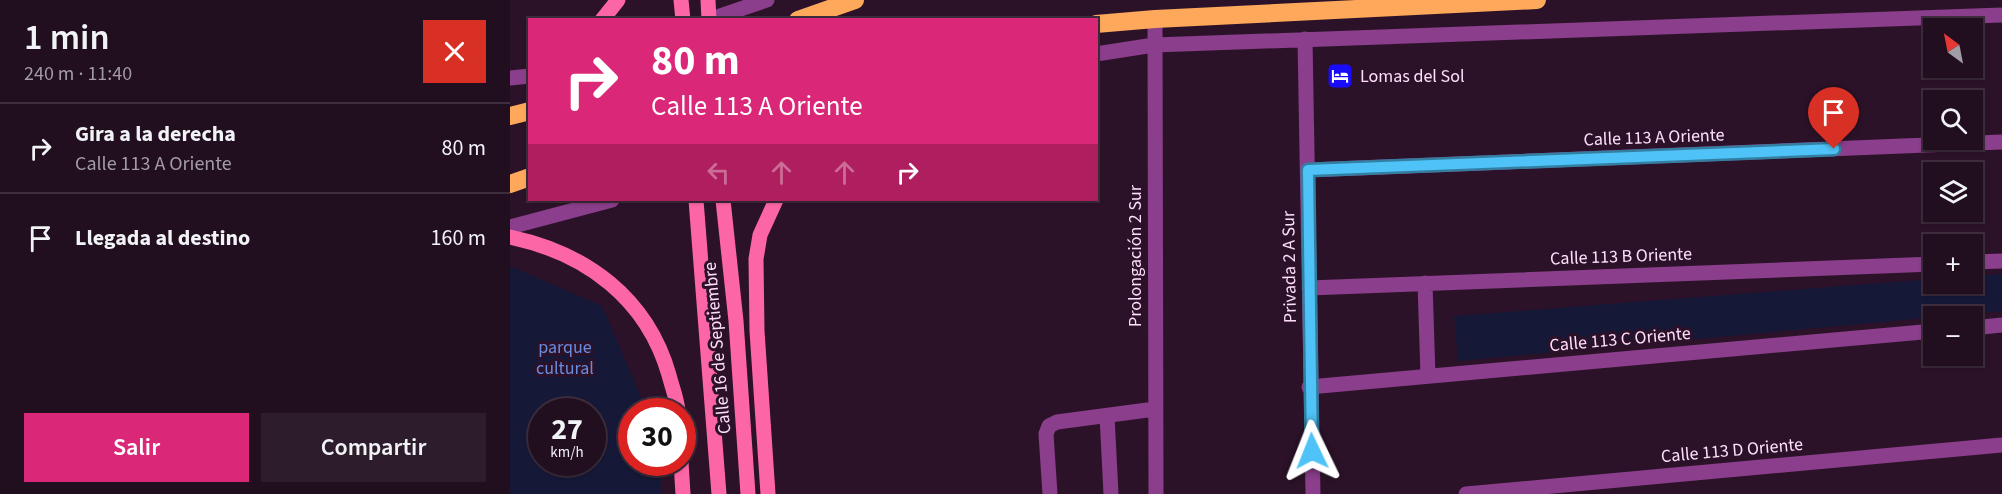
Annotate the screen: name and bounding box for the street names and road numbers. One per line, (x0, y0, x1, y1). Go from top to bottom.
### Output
street label: Calle 113 A Oriente (1583, 123, 1725, 152)
street label: Prolongación 2 Sur (1123, 184, 1148, 327)
street label: Privada 2 A Sur (1276, 210, 1303, 323)
street label: Calle 113 B Oriente (1550, 242, 1692, 271)
street label: Calle 16 de Septiembre (698, 261, 737, 435)
street label: Calle 113 C Oriente (1548, 321, 1692, 358)
street label: Calle 113 D Oriente (1660, 432, 1804, 469)

